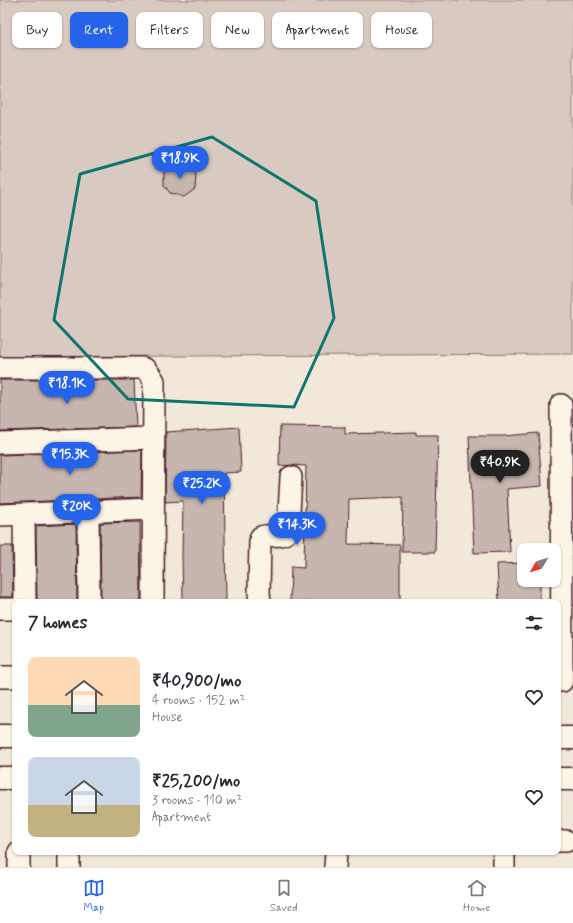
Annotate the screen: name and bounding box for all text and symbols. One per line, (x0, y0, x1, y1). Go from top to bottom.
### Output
chip: Buy (12, 12, 62, 48)
chip: Rent (70, 12, 128, 48)
chip: Filters (136, 12, 203, 48)
chip: New (211, 12, 264, 48)
chip: Apartment (272, 12, 363, 48)
chip: House (371, 12, 432, 48)
pin: ₹18.9K (147, 146, 213, 180)
text: ₹18.9K (161, 150, 199, 167)
pin: ₹18.1K (34, 371, 100, 405)
text: ₹18.1K (48, 375, 86, 392)
pin: ₹15.3K (37, 442, 103, 476)
text: ₹15.3K (51, 446, 89, 463)
pin: ₹40.9K (467, 450, 533, 484)
text: ₹40.9K (480, 454, 520, 471)
pin: ₹25.2K (169, 471, 235, 505)
text: ₹25.2K (183, 475, 221, 492)
pin: ₹20K (53, 494, 101, 528)
text: ₹20K (62, 498, 92, 515)
pin: ₹14.3K (264, 512, 330, 546)
text: ₹14.3K (278, 516, 316, 533)
north arrow (517, 543, 561, 587)
map controls (517, 543, 561, 587)
text: 7 homes (28, 612, 87, 634)
icon: filters (523, 612, 545, 634)
text: ₹40,900/mo (152, 670, 241, 692)
icon: home (60, 673, 108, 721)
icon: heart (523, 686, 545, 708)
text: 4 rooms · 152 m² (152, 692, 245, 709)
text: House (152, 709, 183, 726)
text: ₹25,200/mo (152, 770, 240, 792)
icon: home (60, 773, 108, 821)
icon: heart (523, 786, 545, 808)
text: 3 rooms · 110 m² (152, 792, 242, 809)
text: Apartment (152, 809, 211, 826)
tab: Map (83, 877, 105, 915)
tab: Saved (270, 877, 298, 915)
tab: Home (463, 877, 490, 915)

